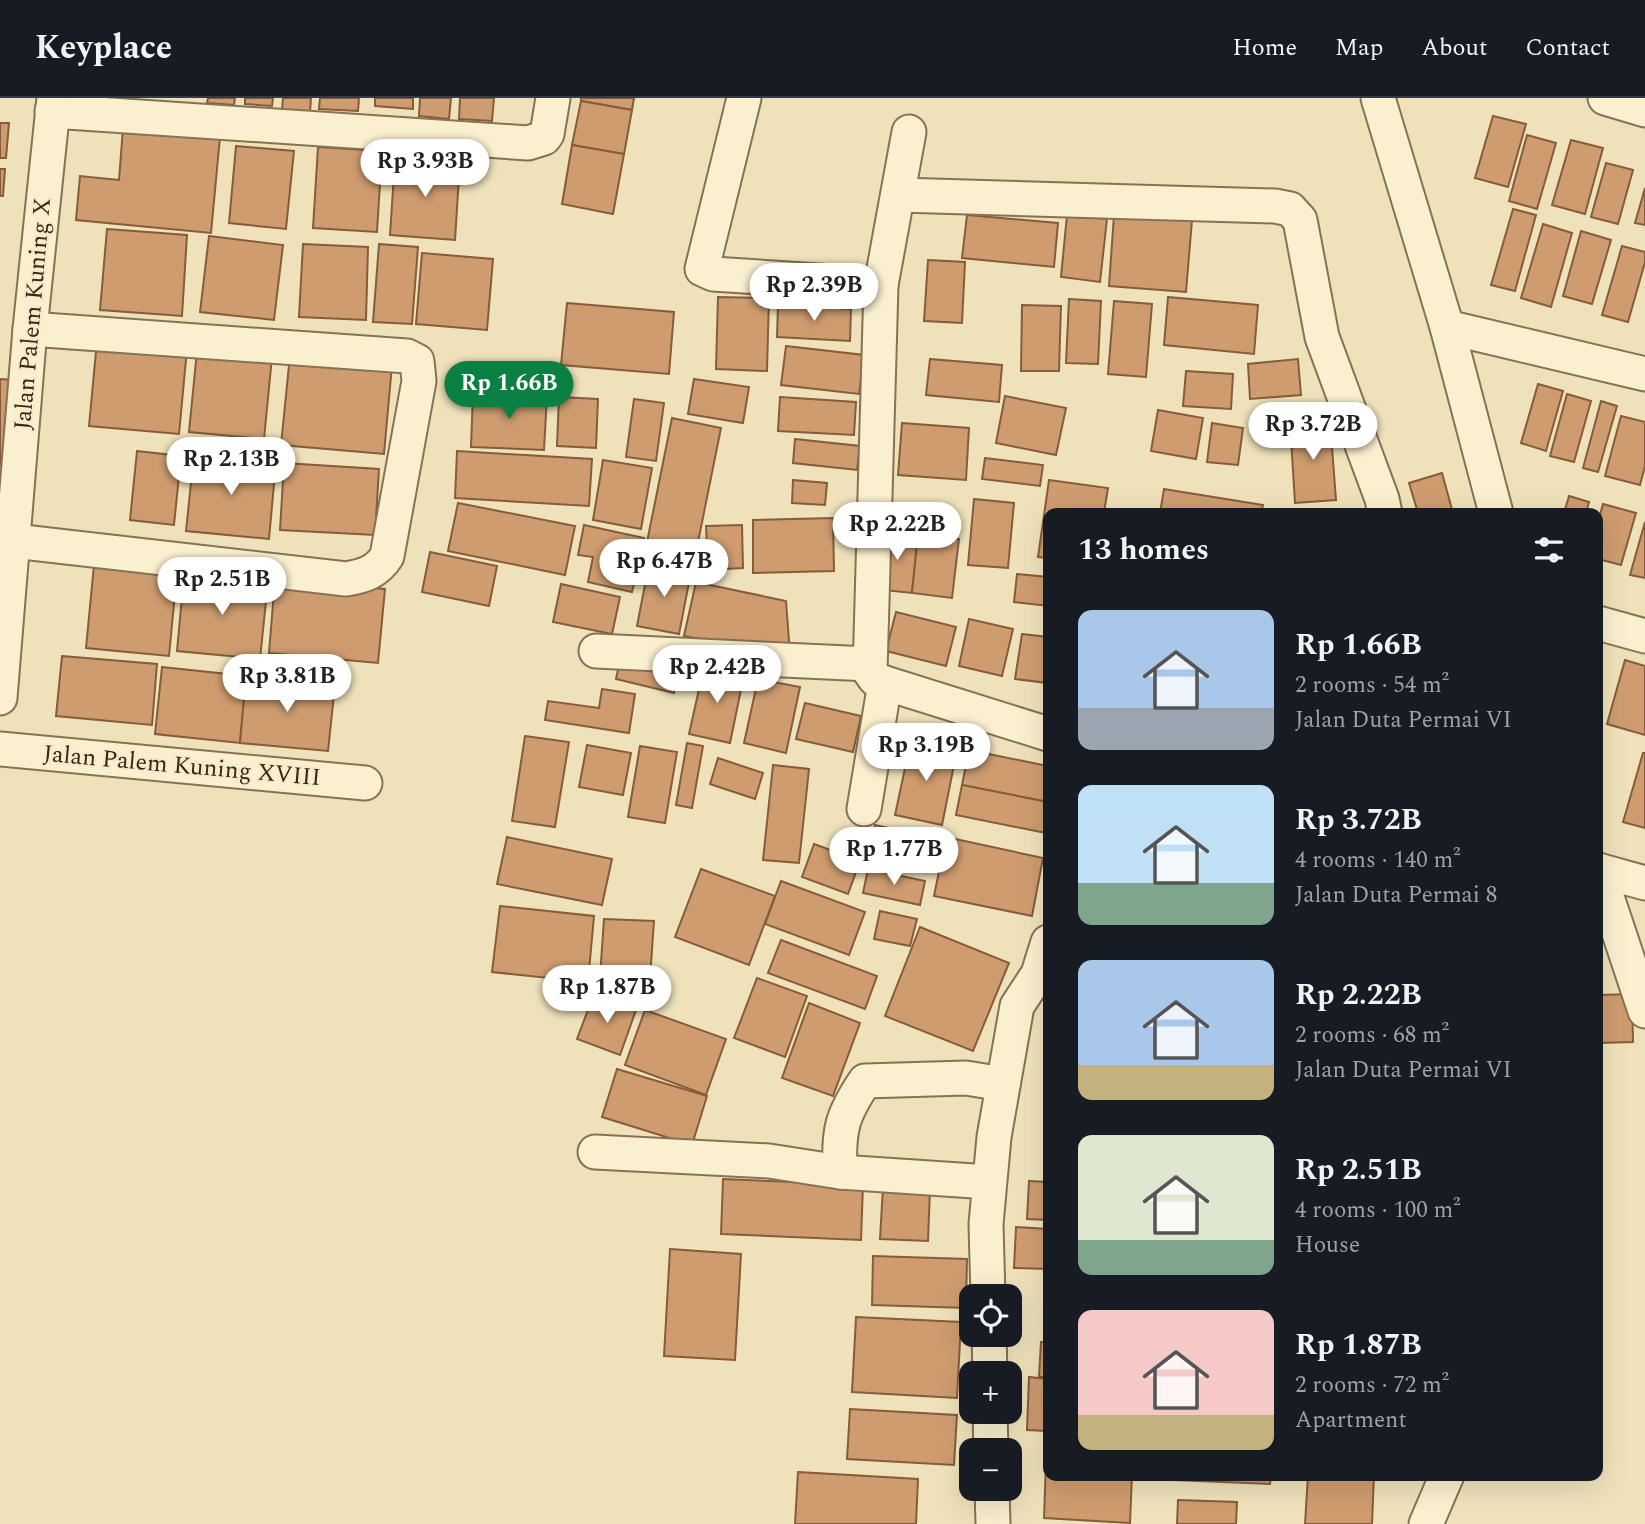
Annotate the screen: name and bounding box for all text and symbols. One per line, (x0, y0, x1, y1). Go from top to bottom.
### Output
text: Keyplace (35, 23, 172, 73)
text: Home (1232, 30, 1297, 66)
text: Map (1335, 30, 1383, 66)
text: About (1421, 30, 1487, 66)
text: Contact (1525, 30, 1610, 66)
pin: Rp 3.93B (353, 140, 497, 199)
text: Rp 3.93B (376, 144, 474, 179)
street label: Jalan Palem Kuning X (5, 196, 61, 432)
pin: Rp 2.39B (742, 264, 886, 323)
text: Rp 2.39B (765, 268, 863, 303)
pin: Rp 1.66B (437, 362, 581, 421)
text: Rp 1.66B (460, 366, 558, 401)
pin: Rp 3.72B (1241, 402, 1385, 462)
text: Rp 3.72B (1264, 407, 1362, 442)
pin: Rp 2.13B (159, 438, 303, 497)
text: Rp 2.13B (182, 442, 280, 477)
pin: Rp 2.22B (825, 503, 969, 562)
text: Rp 2.22B (848, 507, 946, 542)
text: 13 homes (1078, 527, 1209, 573)
icon: filters (1530, 531, 1568, 569)
pin: Rp 6.47B (592, 540, 736, 599)
text: Rp 6.47B (615, 544, 713, 579)
pin: Rp 2.51B (150, 558, 294, 617)
text: Rp 2.51B (173, 562, 271, 597)
text: Rp 1.66B (1295, 622, 1422, 668)
icon: home (1134, 638, 1218, 722)
pin: Rp 2.42B (645, 646, 789, 705)
text: Rp 2.42B (668, 650, 766, 685)
pin: Rp 3.81B (215, 654, 359, 714)
text: Rp 3.81B (238, 659, 336, 694)
text: 2 rooms · 54 m² (1295, 668, 1449, 703)
text: Jalan Duta Permai VI (1295, 703, 1512, 738)
pin: Rp 3.19B (854, 724, 998, 783)
text: Rp 3.19B (877, 728, 975, 763)
street label: Jalan Palem Kuning XVIII (42, 736, 322, 796)
text: Rp 3.72B (1295, 797, 1422, 843)
icon: home (1134, 813, 1218, 897)
pin: Rp 1.77B (822, 828, 966, 887)
text: Rp 1.77B (845, 832, 943, 867)
text: 4 rooms · 140 m² (1295, 843, 1461, 878)
text: Jalan Duta Permai 8 (1295, 878, 1497, 913)
pin: Rp 1.87B (535, 965, 679, 1025)
text: Rp 1.87B (558, 970, 656, 1005)
text: Rp 2.22B (1295, 972, 1422, 1018)
icon: home (1134, 988, 1218, 1072)
text: 2 rooms · 68 m² (1295, 1018, 1449, 1053)
text: Jalan Duta Permai VI (1295, 1053, 1512, 1088)
text: Rp 2.51B (1295, 1147, 1422, 1193)
icon: home (1134, 1163, 1218, 1247)
text: 4 rooms · 100 m² (1295, 1193, 1461, 1228)
text: House (1295, 1228, 1360, 1263)
map controls (959, 1284, 1022, 1501)
button: locate (959, 1284, 1022, 1347)
text: Rp 1.87B (1295, 1322, 1422, 1368)
icon: home (1134, 1338, 1218, 1422)
button: + (959, 1361, 1022, 1424)
text: 2 rooms · 72 m² (1295, 1368, 1449, 1403)
text: Apartment (1295, 1403, 1407, 1438)
button: − (959, 1438, 1022, 1501)

